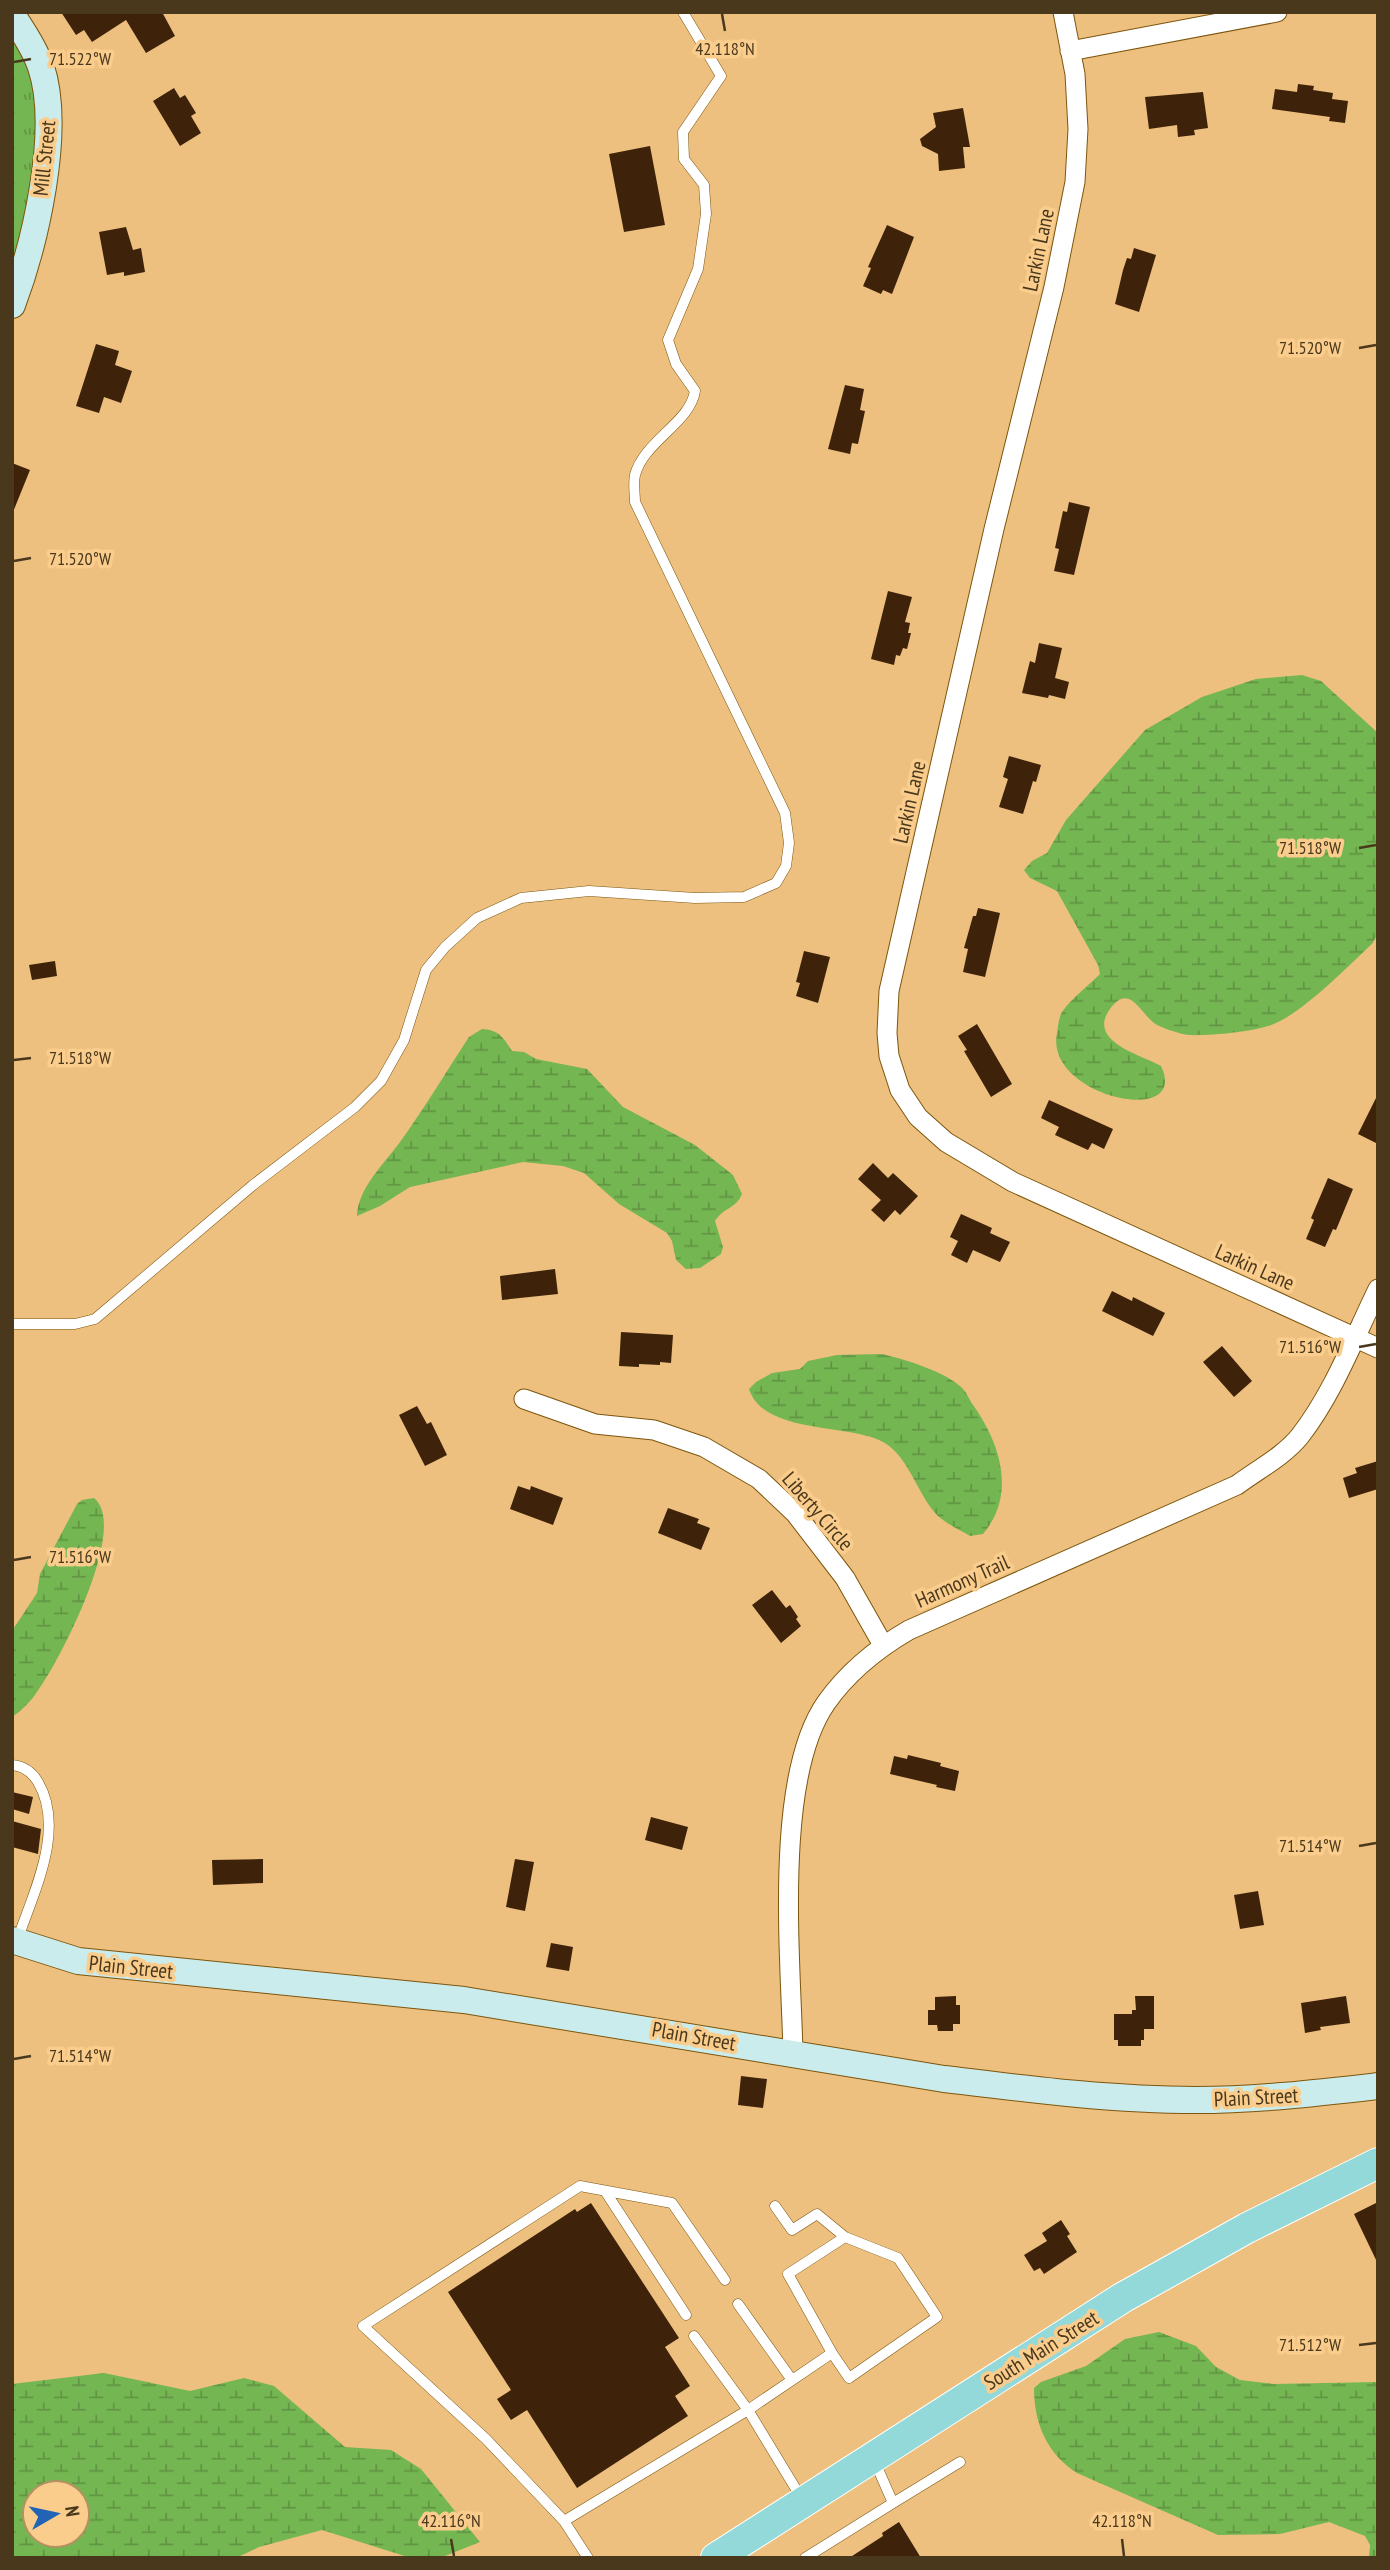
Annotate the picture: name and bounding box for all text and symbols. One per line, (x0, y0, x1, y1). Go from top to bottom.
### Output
text: 42.118°N (695, 37, 755, 60)
text: 71.522°W (49, 47, 111, 70)
street label: Mill Street (27, 119, 61, 197)
street label: Larkin Lane (1016, 206, 1060, 294)
text: 71.520°W (1279, 336, 1341, 359)
text: 71.520°W (49, 547, 111, 570)
street label: Larkin Lane (886, 758, 932, 846)
text: 71.518°W (1279, 836, 1341, 859)
text: 71.518°W (49, 1046, 111, 1069)
street label: Larkin Lane (1211, 1238, 1299, 1296)
text: 71.516°W (1279, 1335, 1341, 1358)
street label: Liberty Circle (776, 1466, 860, 1556)
text: 71.516°W (49, 1545, 111, 1568)
street label: Harmony Trail (911, 1548, 1013, 1614)
text: 71.514°W (1279, 1834, 1341, 1857)
street label: Plain Street (88, 1949, 175, 1985)
street label: Plain Street (650, 2015, 738, 2057)
text: 71.514°W (49, 2044, 111, 2067)
street label: Plain Street (1213, 2081, 1299, 2113)
street label: South Main Street (979, 2304, 1104, 2396)
text: 71.512°W (1279, 2333, 1341, 2356)
north arrow (21, 2479, 91, 2549)
text: N (60, 2504, 85, 2518)
text: 42.116°N (421, 2509, 481, 2532)
text: 42.118°N (1092, 2509, 1152, 2532)

